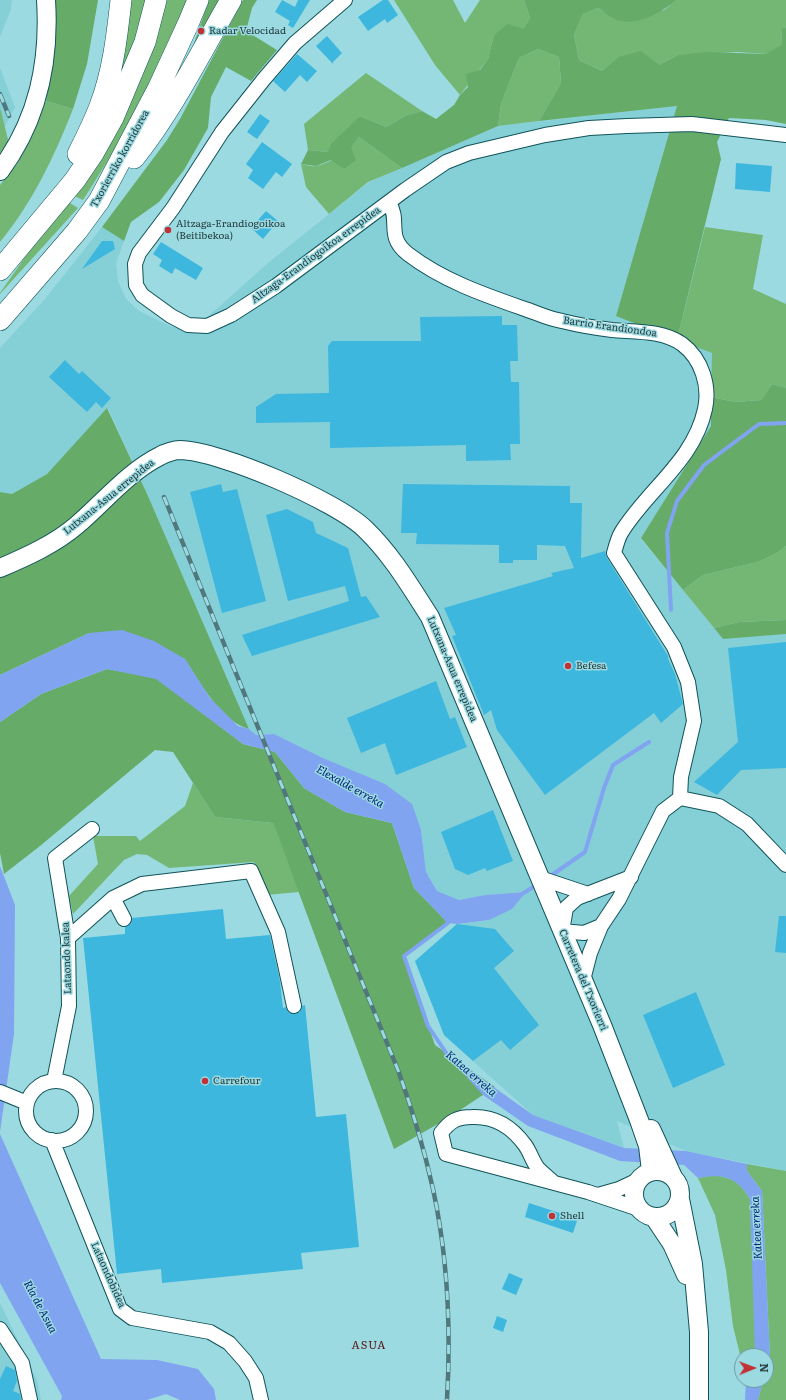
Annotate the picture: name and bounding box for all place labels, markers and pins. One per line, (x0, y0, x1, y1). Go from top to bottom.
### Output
place label: Radar Velocidad (209, 25, 286, 37)
marker: Radar Velocidad (196, 26, 206, 36)
place label: Altzaga-Erandiogoikoa (Beitibekoa) (176, 218, 285, 242)
marker: Altzaga-Erandiogoikoa (Beitibekoa) (163, 225, 173, 235)
place label: Befesa (576, 660, 607, 672)
marker: Befesa (563, 661, 573, 671)
place label: Carrefour (213, 1075, 260, 1087)
marker: Carrefour (200, 1076, 210, 1086)
place label: Shell (560, 1210, 584, 1222)
marker: Shell (547, 1211, 557, 1221)

